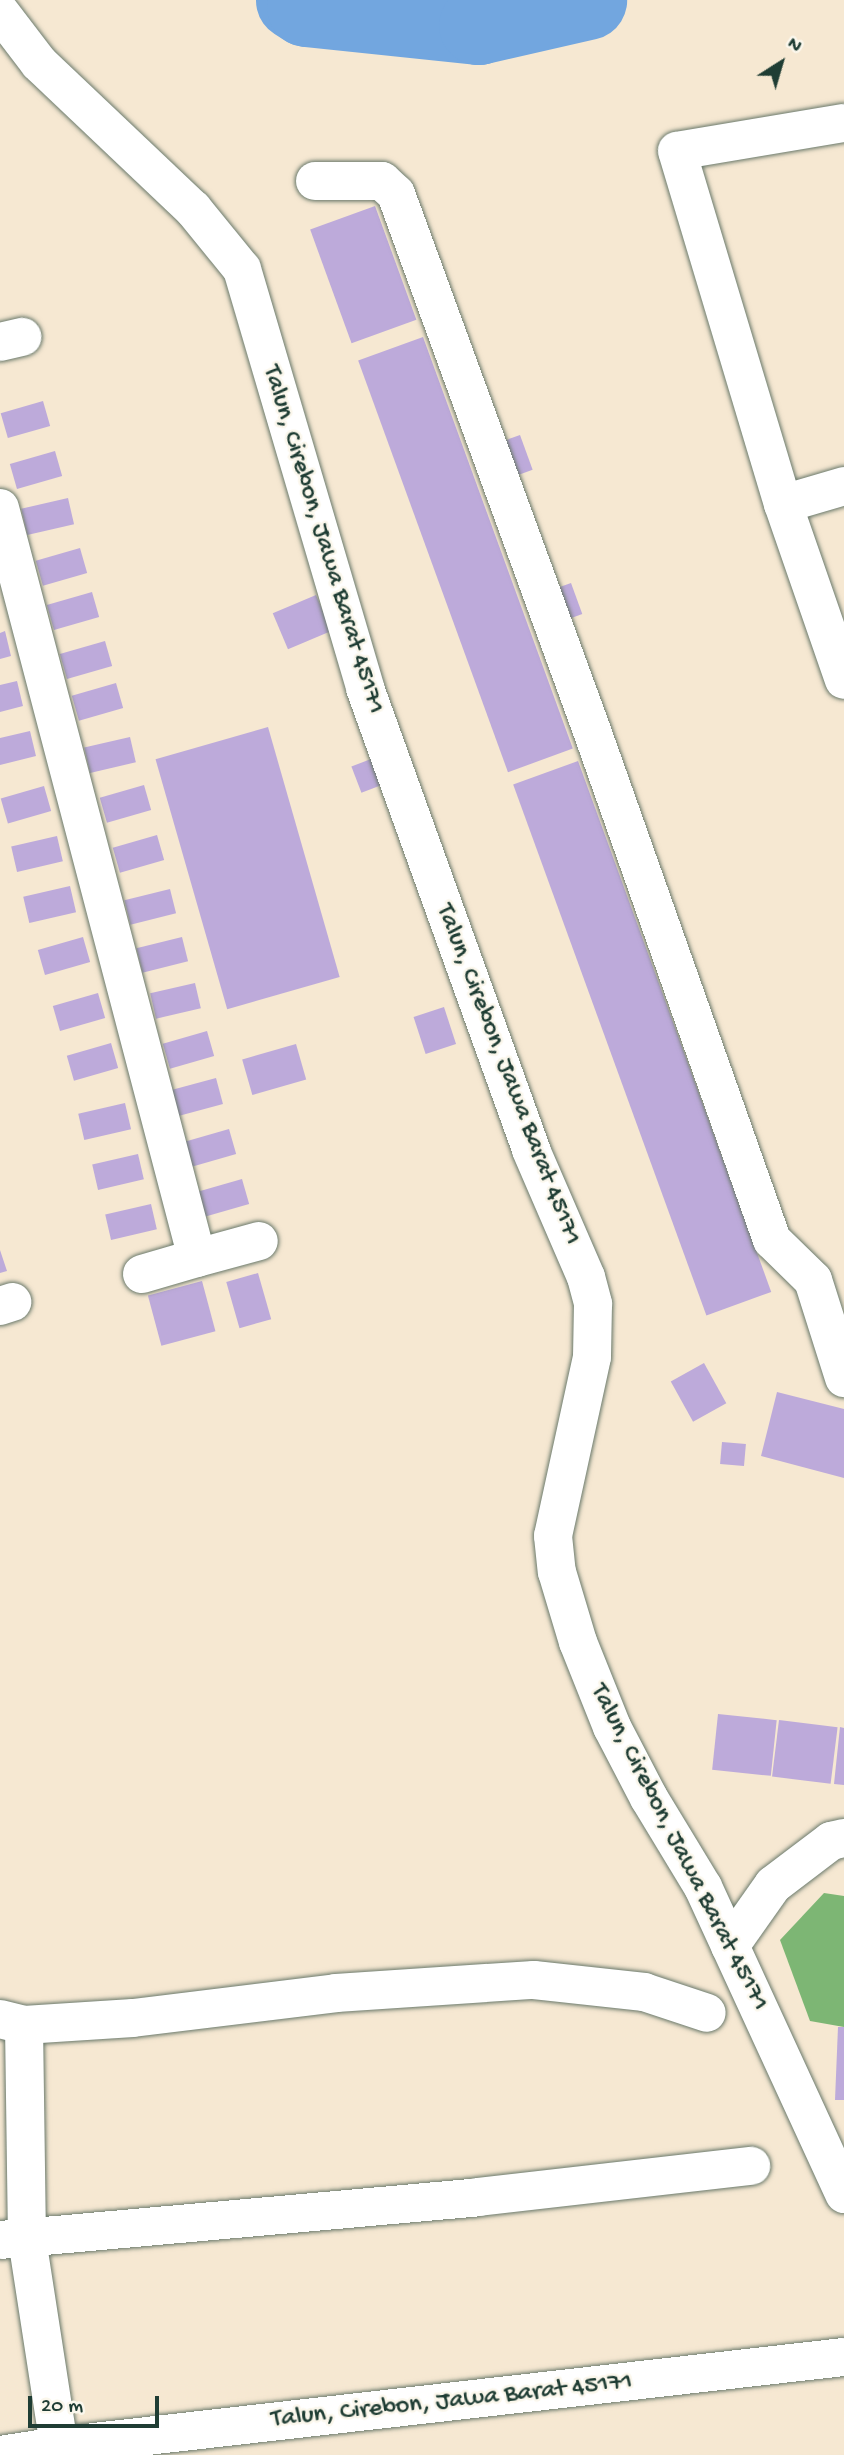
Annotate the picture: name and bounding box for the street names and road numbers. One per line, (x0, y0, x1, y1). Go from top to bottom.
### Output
street label: Talun, Cirebon, Jawa Barat 45171 (254, 362, 390, 718)
street label: Talun, Cirebon, Jawa Barat 45171 (427, 900, 587, 1250)
street label: Talun, Cirebon, Jawa Barat 45171 (582, 1679, 774, 2017)
street label: Talun, Cirebon, Jawa Barat 45171 (270, 2368, 634, 2436)

